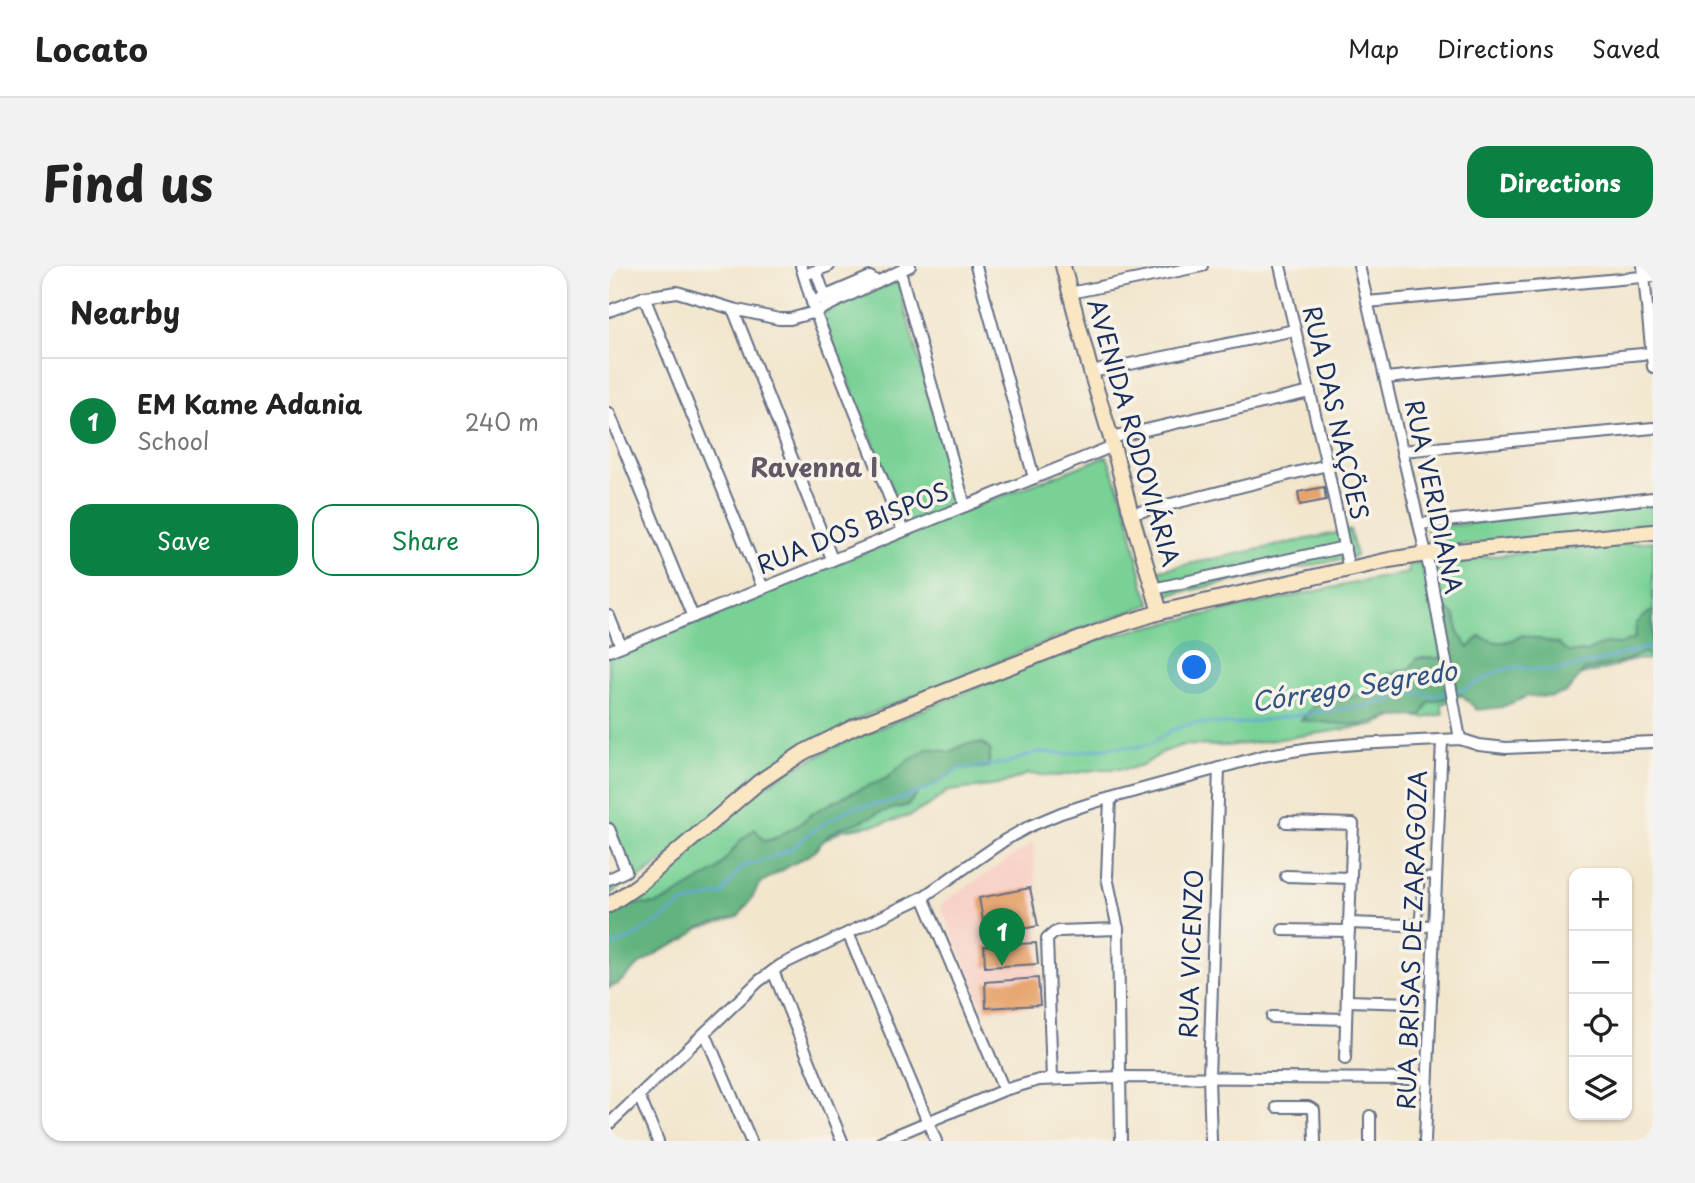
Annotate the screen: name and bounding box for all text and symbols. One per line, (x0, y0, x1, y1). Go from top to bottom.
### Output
text: Locato (35, 23, 148, 73)
text: Map (1348, 30, 1399, 66)
text: Directions (1437, 30, 1554, 66)
text: Saved (1592, 30, 1660, 66)
text: Find us (42, 145, 213, 219)
button: Directions (1467, 146, 1653, 218)
text: Nearby (70, 289, 180, 334)
street label: AVENIDA RODOVIÁRIA (1079, 294, 1190, 571)
street label: RUA DAS NAÇÕES (1295, 302, 1379, 523)
text: EM Kame Adania (137, 384, 362, 423)
street label: RUA VERIDIANA (1397, 396, 1473, 597)
text: 1 (88, 404, 99, 439)
text: 240 m (465, 404, 539, 439)
text: School (137, 423, 209, 458)
district label: Ravenna I (750, 447, 878, 486)
street label: RUA DOS BISPOS (751, 472, 954, 582)
button: Save (70, 504, 298, 576)
button: Share (312, 504, 539, 576)
your location (1177, 650, 1211, 684)
water label: Córrego Segredo (1248, 650, 1461, 721)
street label: RUA BRISAS DE ZARAGOZA (1387, 770, 1435, 1110)
map controls (1569, 868, 1632, 1120)
button: + (1569, 868, 1632, 931)
street label: RUA VICENZO (1169, 869, 1211, 1039)
pin: 1 (979, 908, 1025, 966)
button: − (1569, 931, 1632, 994)
button: locate (1569, 994, 1632, 1057)
button: layers (1569, 1057, 1632, 1120)

